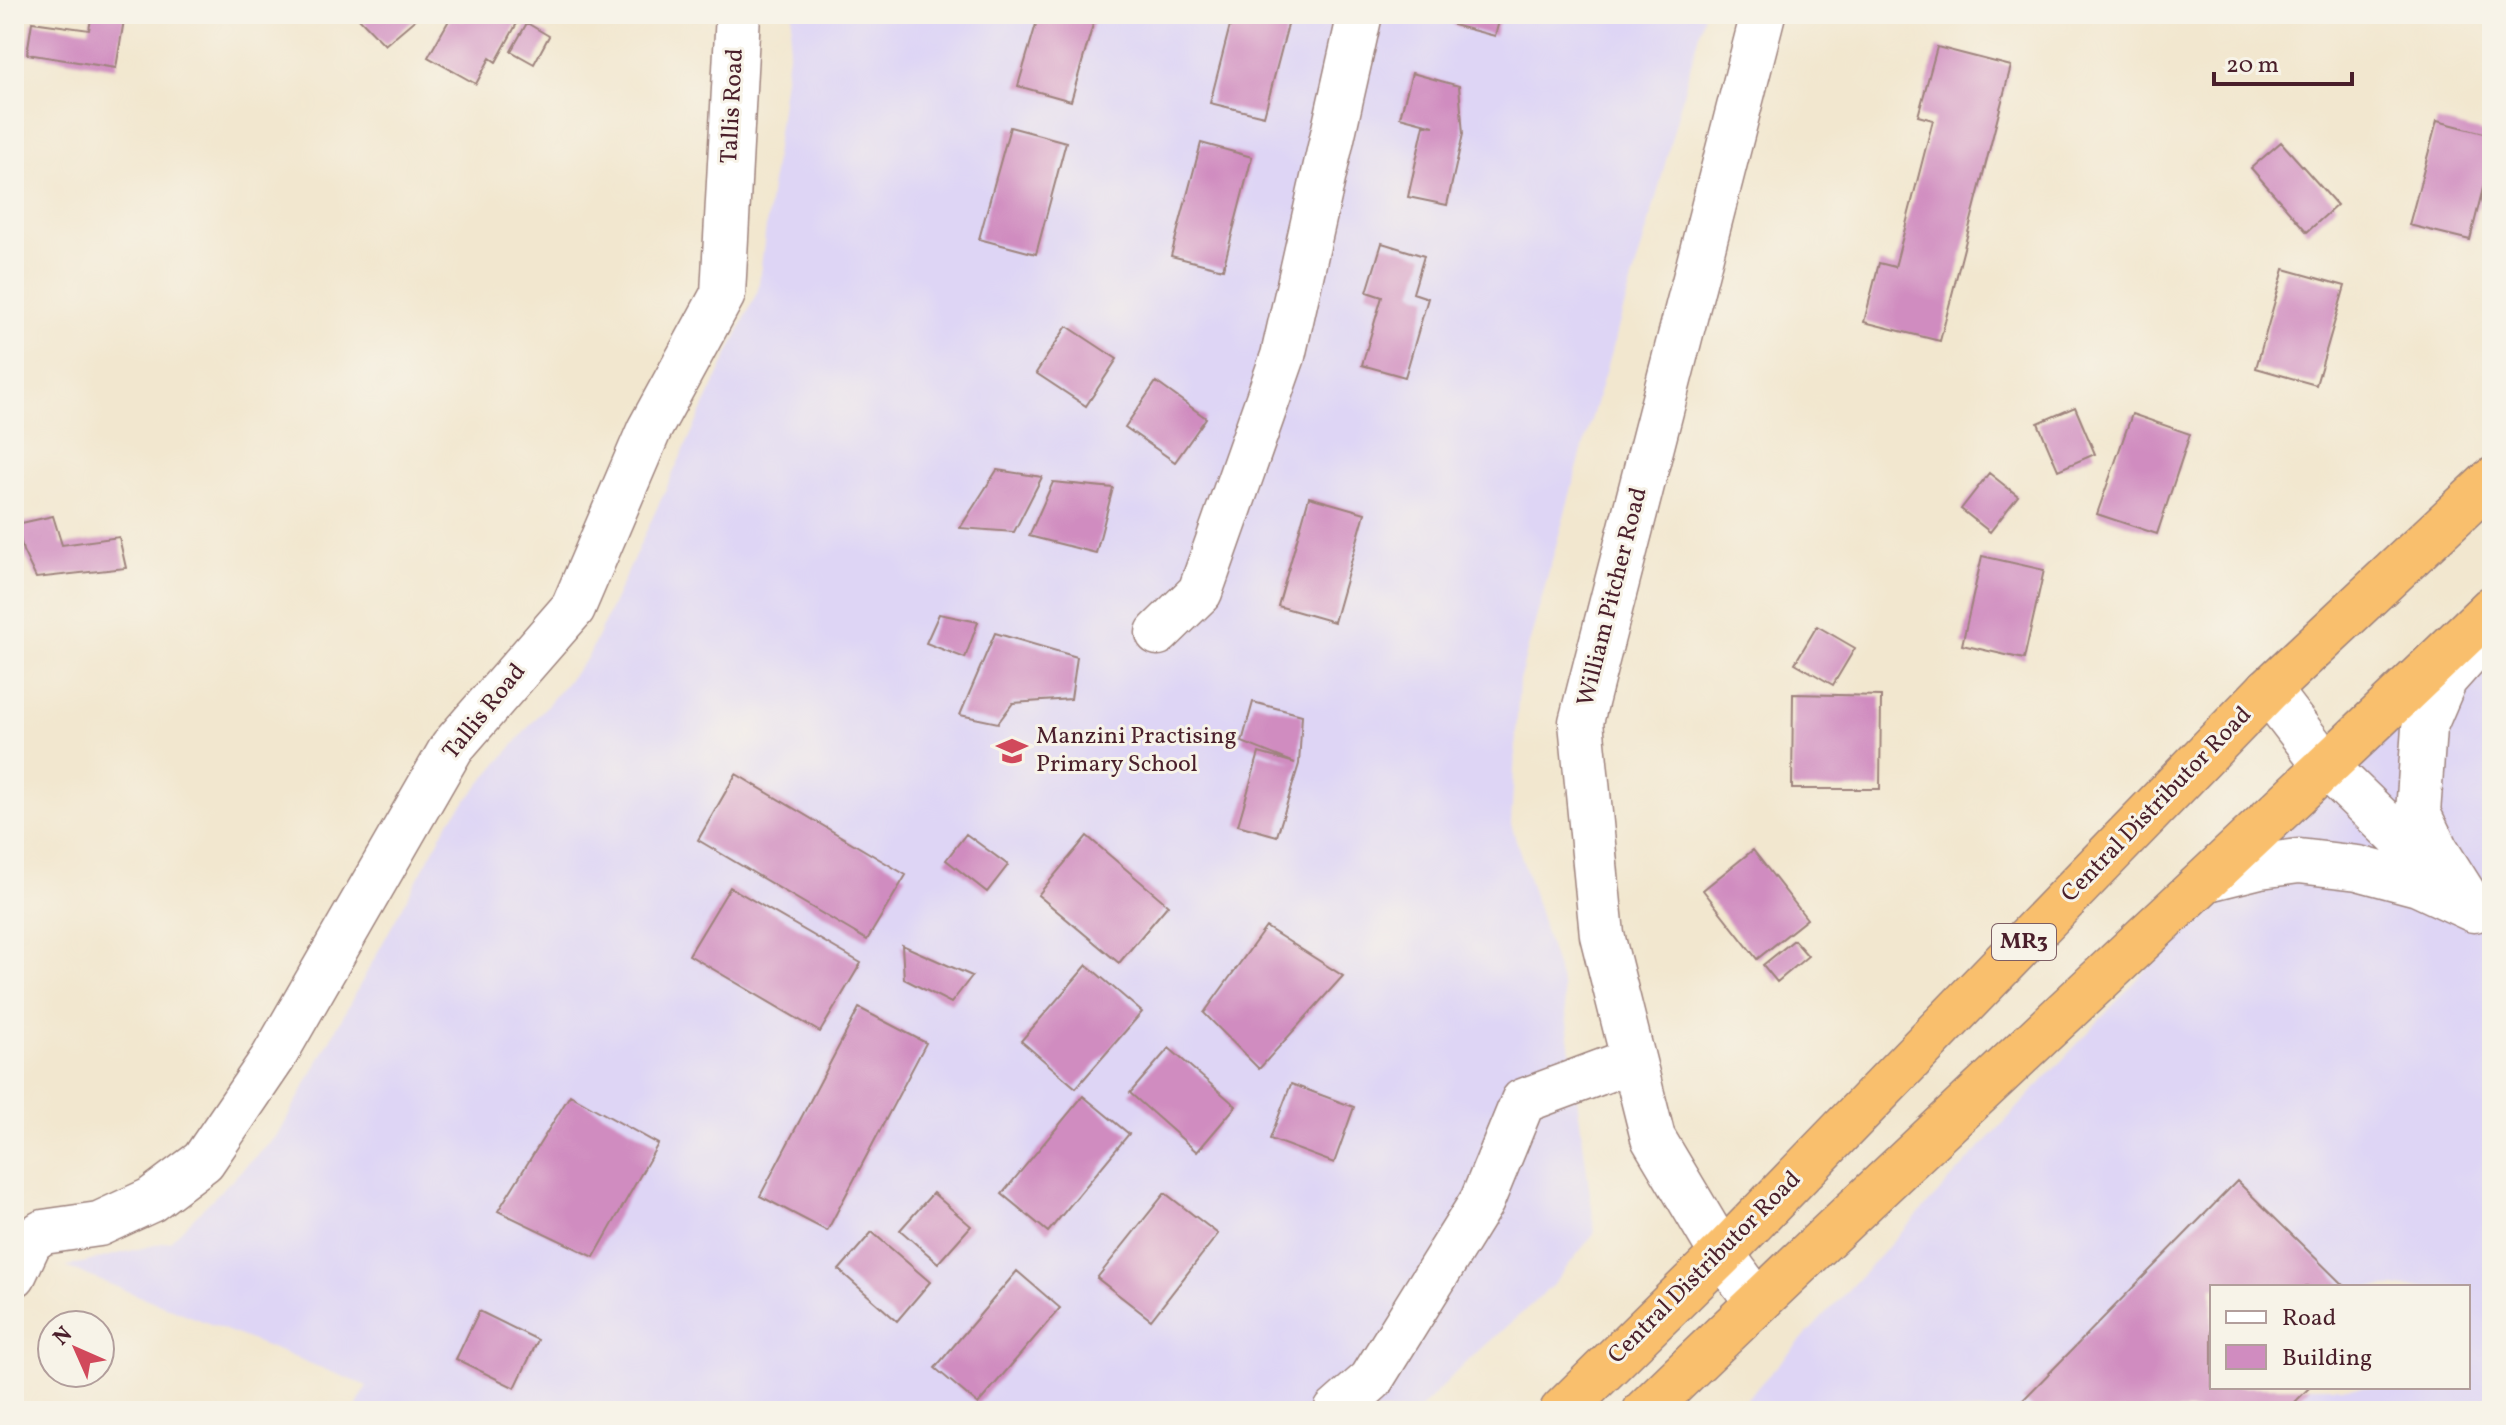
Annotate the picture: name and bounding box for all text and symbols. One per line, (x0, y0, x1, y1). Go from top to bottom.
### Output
scale bar (2214, 36, 2352, 86)
street label: Tallis Road (713, 47, 753, 165)
text: 20 m (2226, 49, 2279, 83)
street label: William Pitcher Road (1569, 484, 1657, 710)
street label: Tallis Road (435, 656, 535, 768)
street label: Central Distributor Road (2054, 699, 2260, 911)
place label: Manzini Practising Primary School (1036, 720, 1237, 782)
school or university icon: Manzini Practising Primary School (995, 734, 1029, 768)
road number: MR3 (1992, 924, 2056, 960)
street label: Central Distributor Road (1601, 1164, 1809, 1372)
legend (2210, 1285, 2470, 1389)
text: Road (2282, 1302, 2336, 1336)
north arrow (36, 1309, 116, 1389)
text: N (47, 1320, 80, 1353)
text: Building (2282, 1342, 2372, 1376)

